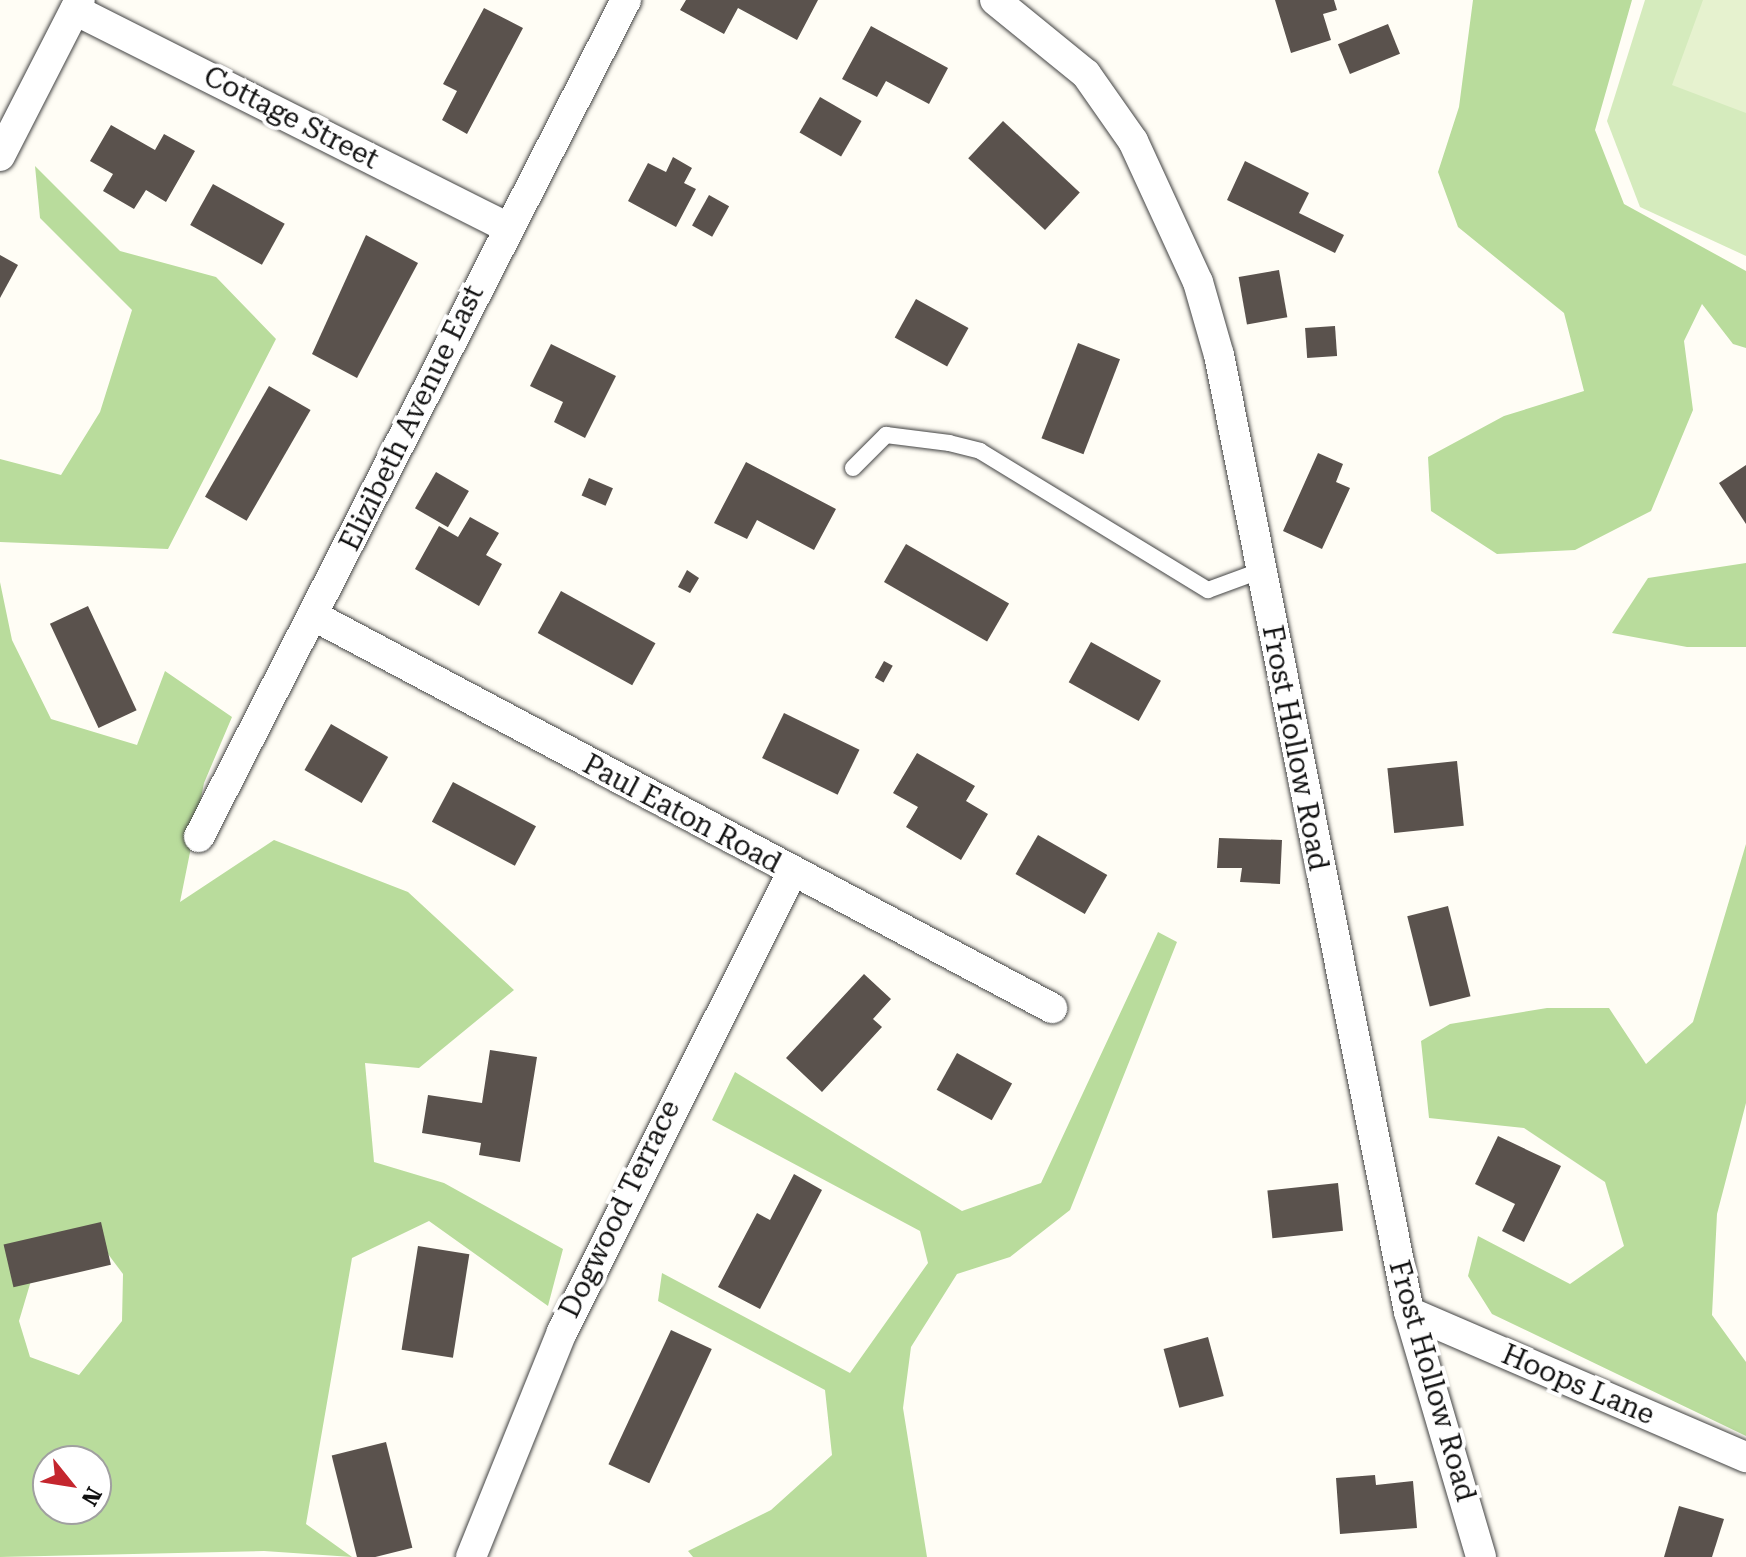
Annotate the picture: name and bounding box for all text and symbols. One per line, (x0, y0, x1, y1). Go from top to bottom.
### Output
street label: Cottage Street (198, 60, 384, 176)
street label: Elizibeth Avenue East (333, 280, 491, 556)
street label: Frost Hollow Road (1255, 623, 1335, 873)
street label: Paul Eaton Road (577, 748, 787, 880)
street label: Dogwood Terrace (553, 1095, 687, 1323)
street label: Frost Hollow Road (1382, 1257, 1482, 1505)
street label: Hoops Lane (1497, 1338, 1659, 1432)
north arrow (32, 1445, 112, 1525)
text: N (76, 1483, 107, 1510)

